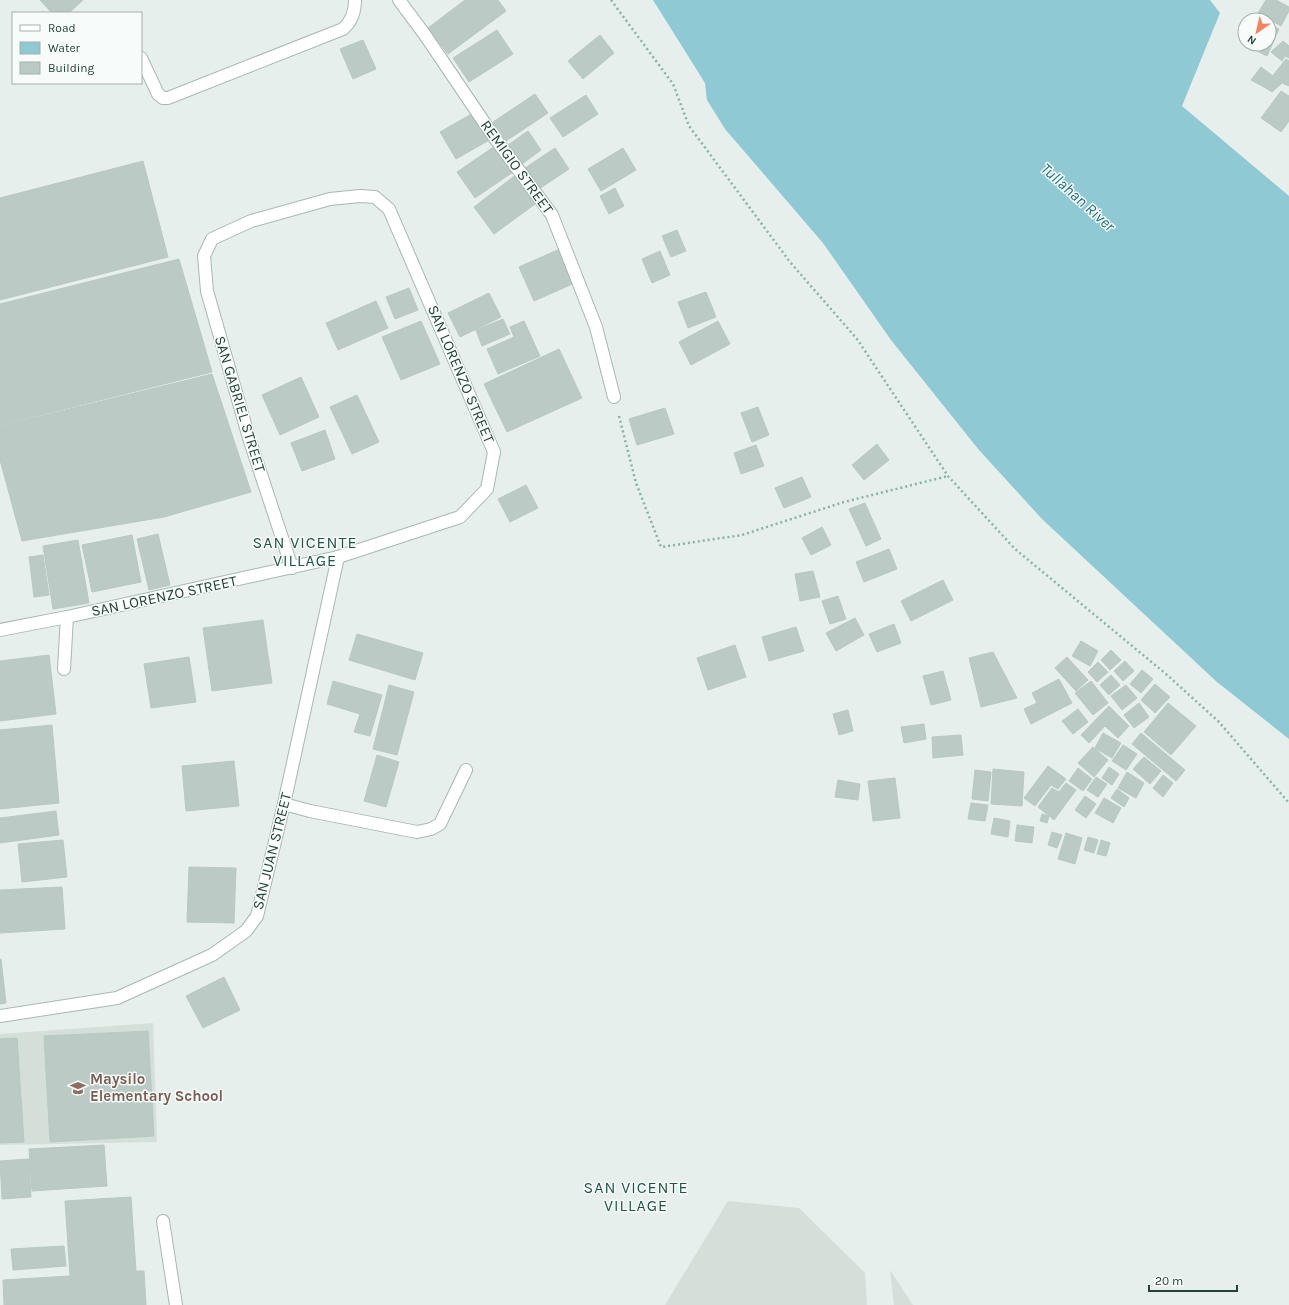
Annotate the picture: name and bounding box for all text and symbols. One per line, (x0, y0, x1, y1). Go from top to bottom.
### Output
legend (12, 12, 142, 84)
north arrow (1237, 12, 1277, 52)
text: Road (48, 21, 76, 35)
text: N (1245, 32, 1259, 47)
text: Water (48, 41, 81, 55)
text: Building (48, 61, 95, 75)
street label: REMIGIO STREET (477, 116, 557, 218)
water label: Tullahan River (1037, 159, 1119, 236)
street label: SAN LORENZO STREET (424, 302, 498, 446)
street label: SAN GABRIEL STREET (211, 334, 269, 475)
district label: SAN VICENTE VILLAGE (253, 533, 357, 570)
street label: SAN LORENZO STREET (90, 572, 239, 620)
street label: SAN JUAN STREET (249, 790, 295, 911)
place label: Maysilo Elementary School (90, 1070, 223, 1105)
school or university icon: Maysilo Elementary School (69, 1079, 87, 1097)
district label: SAN VICENTE VILLAGE (584, 1178, 688, 1215)
scale bar (1149, 1267, 1237, 1293)
text: 20 m (1155, 1274, 1183, 1288)

